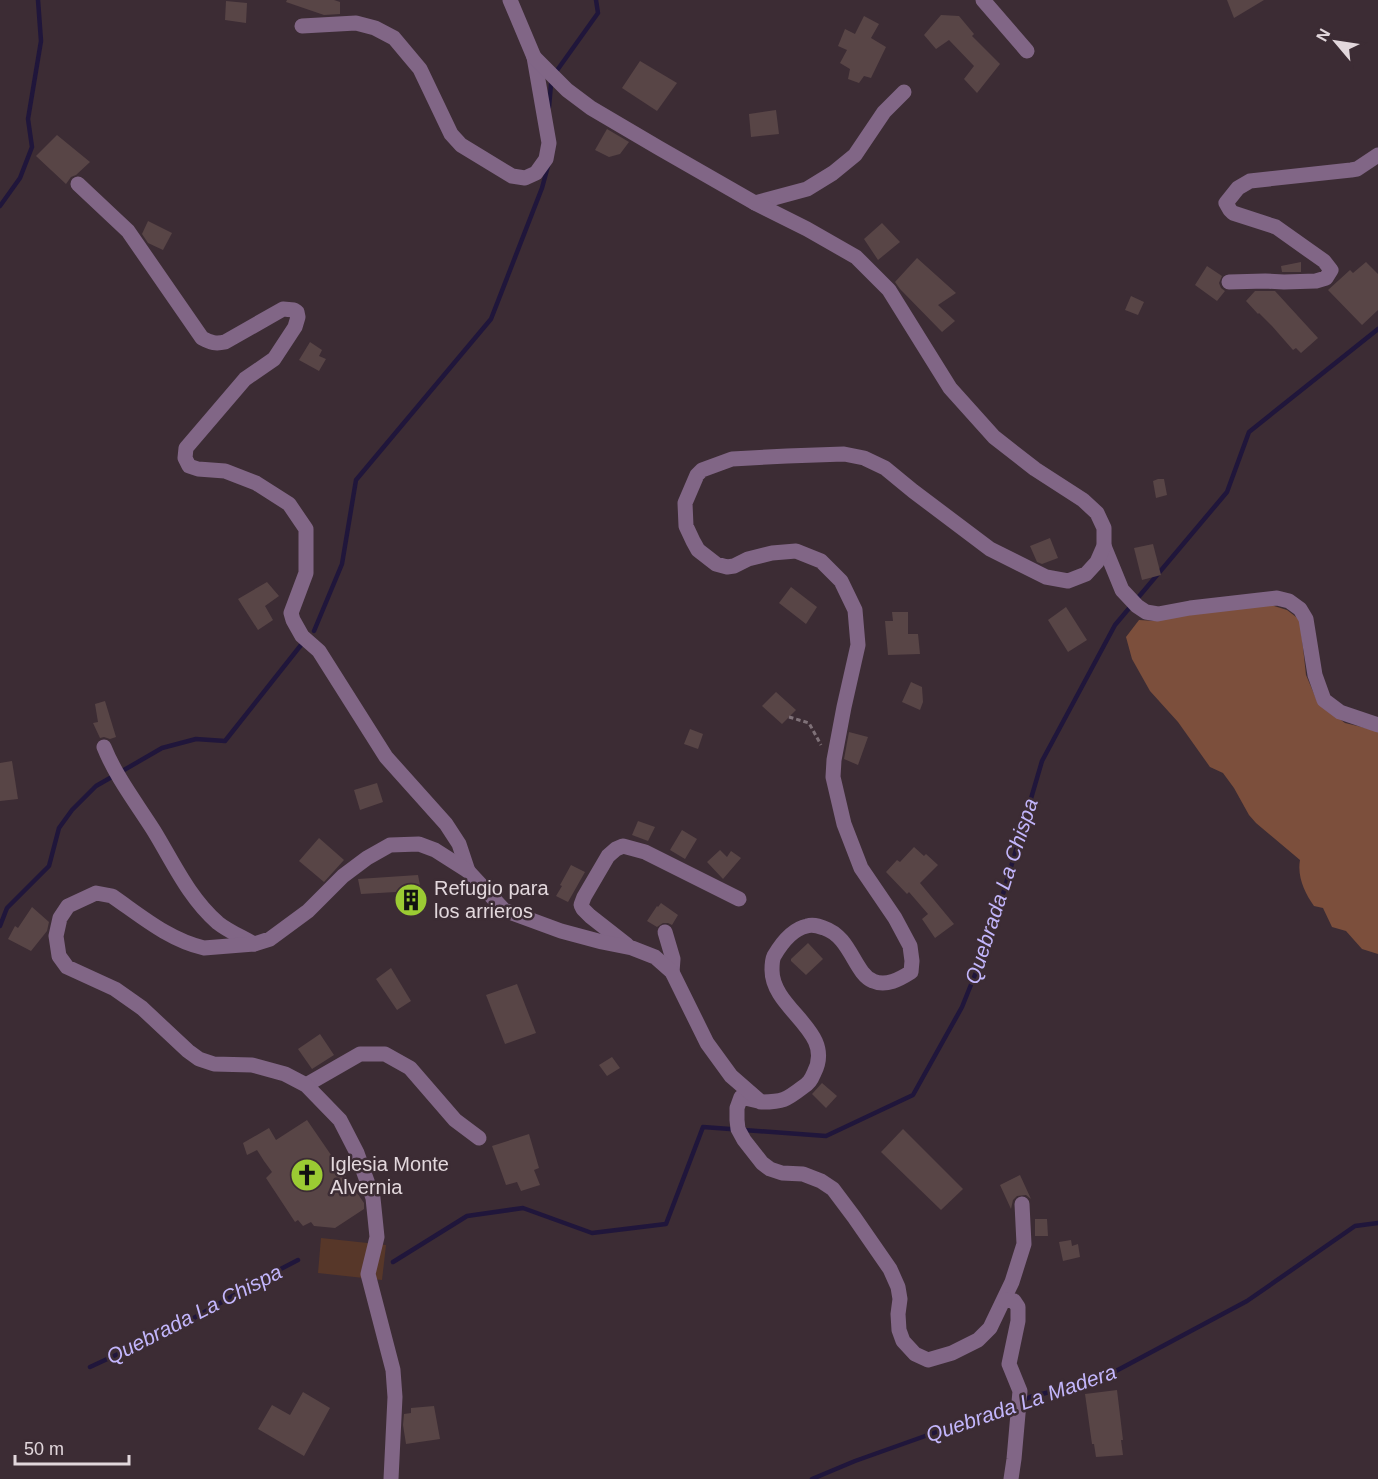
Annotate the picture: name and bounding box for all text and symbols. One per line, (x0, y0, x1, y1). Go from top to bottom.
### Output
north arrow (1306, 12, 1366, 72)
text: N (1313, 26, 1334, 44)
water label: Quebrada La Chispa (960, 795, 1042, 987)
place label: Refugio para los arrieros (434, 877, 549, 922)
building icon: Refugio para los arrieros (393, 882, 429, 918)
place label: Iglesia Monte Alvernia (330, 1153, 449, 1198)
church icon: Iglesia Monte Alvernia (289, 1157, 325, 1193)
water label: Quebrada La Chispa (102, 1260, 286, 1368)
water label: Quebrada La Madera (923, 1360, 1119, 1446)
scale bar (15, 1428, 129, 1466)
text: 50 m (24, 1439, 64, 1459)

